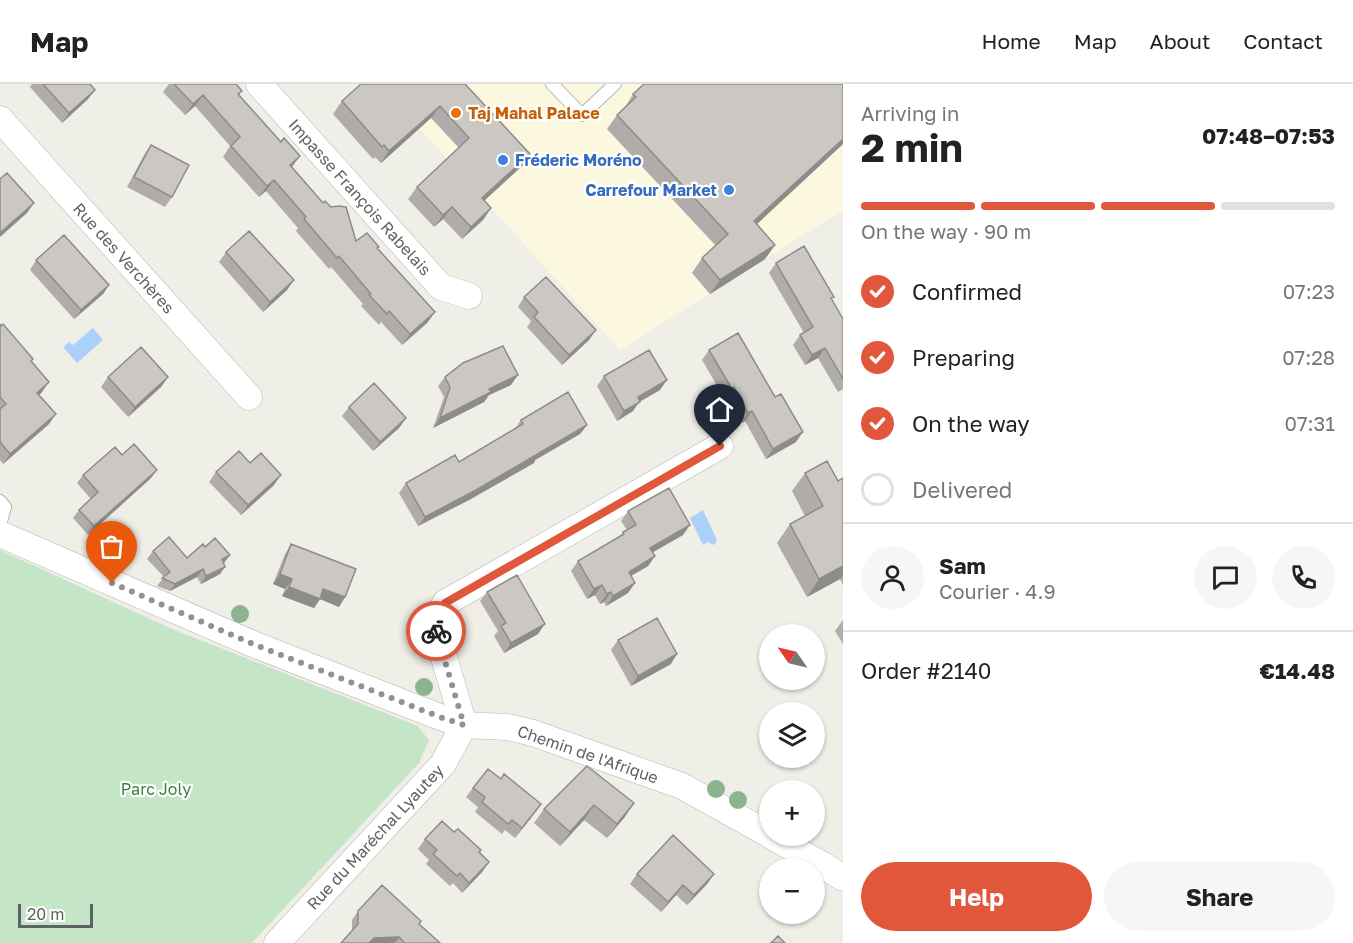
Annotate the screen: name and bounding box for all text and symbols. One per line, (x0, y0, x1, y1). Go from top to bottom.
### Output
text: Map (30, 25, 88, 58)
text: Home (981, 28, 1041, 54)
text: Map (1074, 28, 1117, 54)
text: About (1150, 28, 1210, 54)
text: Contact (1243, 28, 1323, 54)
text: Arriving in (861, 101, 959, 125)
place label: Taj Mahal Palace (468, 103, 600, 123)
marker: Taj Mahal Palace (449, 106, 463, 120)
street label: Impasse François Rabelais (284, 115, 436, 279)
text: 07:48–07:53 (1202, 122, 1335, 149)
text: 2 min (861, 124, 963, 171)
place label: Fréderic Moréno (515, 150, 642, 170)
marker: Fréderic Moréno (496, 153, 510, 167)
place label: Carrefour Market (585, 180, 717, 200)
marker: Carrefour Market (722, 183, 736, 197)
street label: Rue des Verchères (69, 199, 179, 317)
text: On the way · 90 m (861, 219, 1031, 243)
icon: check (861, 275, 894, 308)
text: Confirmed (912, 278, 1022, 305)
text: 07:23 (1283, 279, 1335, 303)
icon: check (861, 341, 894, 374)
text: Preparing (912, 344, 1015, 371)
text: 07:28 (1282, 345, 1335, 369)
pin (694, 384, 745, 446)
icon: home (703, 393, 736, 426)
icon: check (861, 407, 894, 440)
text: On the way (912, 410, 1030, 437)
text: 07:31 (1285, 411, 1335, 435)
text: Delivered (912, 476, 1012, 503)
pin (86, 521, 137, 583)
icon: bag (95, 530, 128, 563)
button: person (861, 546, 924, 609)
button: chat (1194, 546, 1257, 609)
button: phone (1272, 546, 1335, 609)
text: Sam (939, 552, 986, 579)
text: Courier · 4.9 (939, 579, 1056, 603)
courier (406, 601, 466, 661)
icon: bike (420, 615, 453, 648)
north arrow (759, 624, 825, 690)
map controls (759, 624, 825, 924)
text: Order #2140 (861, 657, 991, 684)
text: €14.48 (1260, 657, 1335, 684)
button: layers (759, 702, 825, 768)
street label: Chemin de l'Afrique (515, 721, 661, 787)
street label: Rue du Maréchal Lyautey (302, 760, 448, 914)
park label: Parc Joly (121, 779, 191, 799)
button: + (759, 780, 825, 846)
button: − (759, 858, 825, 924)
button: Help (861, 862, 1092, 931)
button: Share (1104, 862, 1335, 931)
scale bar (18, 901, 93, 928)
text: 20 m (27, 904, 64, 924)

